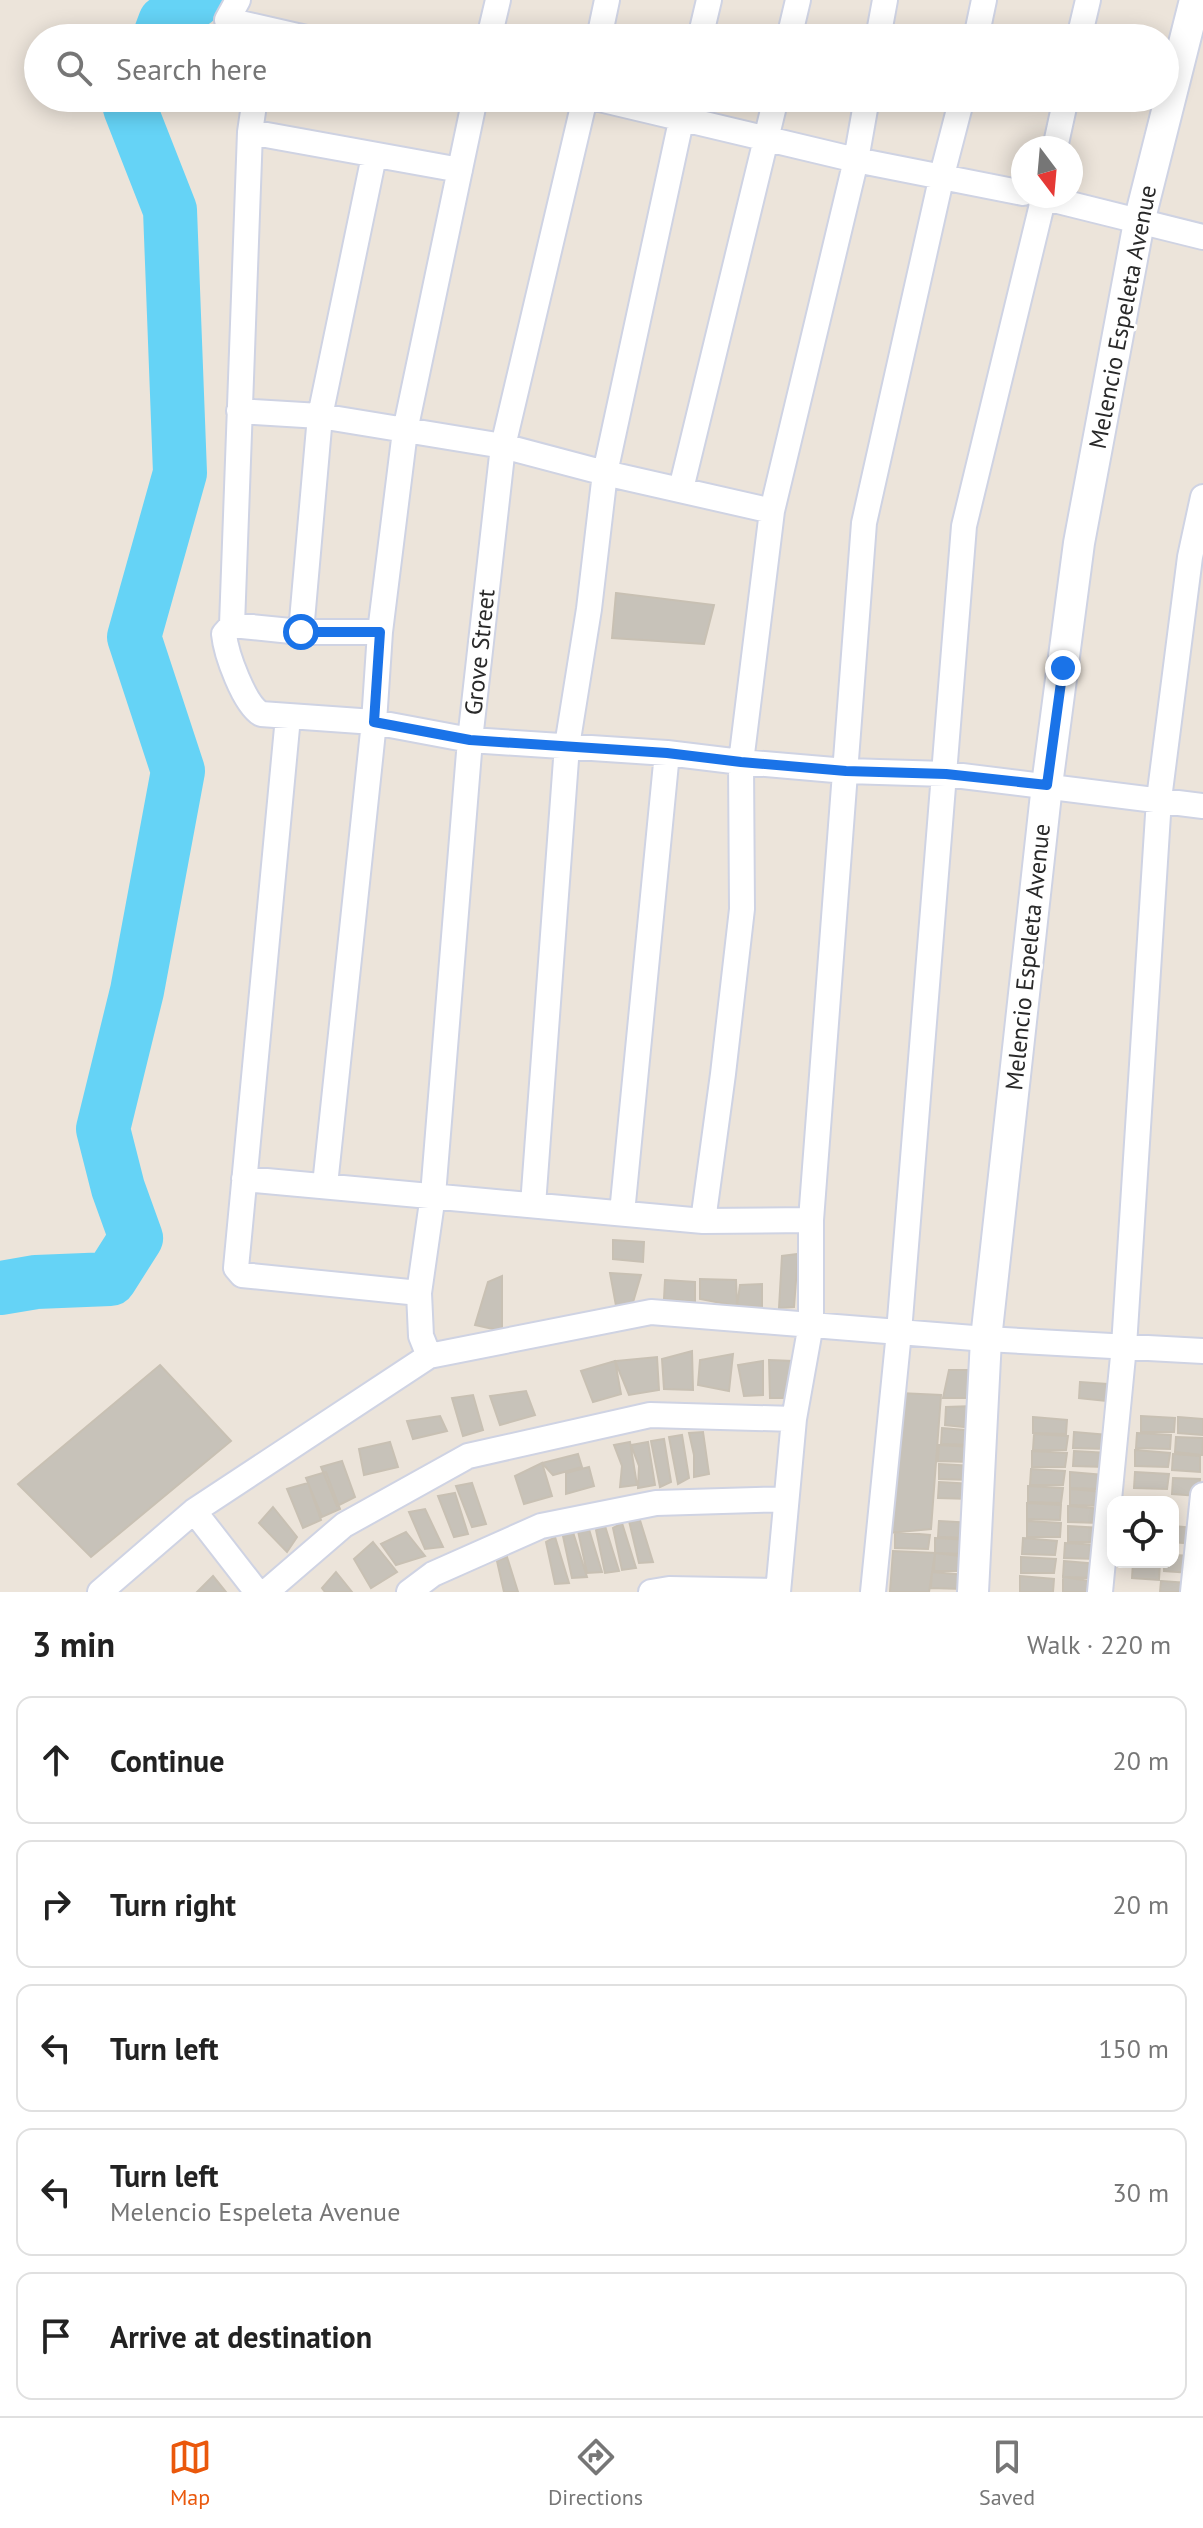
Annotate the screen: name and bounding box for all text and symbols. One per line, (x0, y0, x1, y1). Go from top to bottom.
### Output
search box (24, 24, 1179, 112)
icon: search (52, 46, 96, 90)
text: Search here (116, 49, 267, 88)
north arrow (1011, 136, 1083, 208)
street label: Melencio Espeleta Avenue (1082, 182, 1163, 451)
street label: Grove Street (457, 587, 502, 717)
route start (283, 614, 319, 650)
route end (1045, 650, 1081, 686)
street label: Melencio Espeleta Avenue (998, 822, 1057, 1092)
map controls (1107, 1496, 1179, 1568)
button: locate (1107, 1496, 1179, 1568)
text: 3 min (32, 1622, 115, 1666)
text: Walk · 220 m (1027, 1628, 1171, 1661)
icon: ahead (34, 1738, 78, 1782)
text: Continue (110, 1741, 224, 1780)
text: 20 m (1113, 1744, 1169, 1777)
icon: right (34, 1882, 78, 1926)
text: Turn right (110, 1885, 236, 1924)
text: 20 m (1113, 1888, 1169, 1921)
icon: left (34, 2026, 78, 2070)
text: Turn left (110, 2029, 218, 2068)
text: 150 m (1098, 2032, 1169, 2065)
text: Turn left (110, 2156, 218, 2195)
icon: left (34, 2170, 78, 2214)
text: 30 m (1113, 2176, 1169, 2209)
text: Melencio Espeleta Avenue (110, 2195, 400, 2228)
icon: arrive (34, 2314, 78, 2358)
text: Arrive at destination (110, 2317, 372, 2356)
tab: Map (168, 2435, 212, 2511)
tab: Directions (548, 2435, 643, 2511)
tab: Saved (979, 2435, 1035, 2511)

